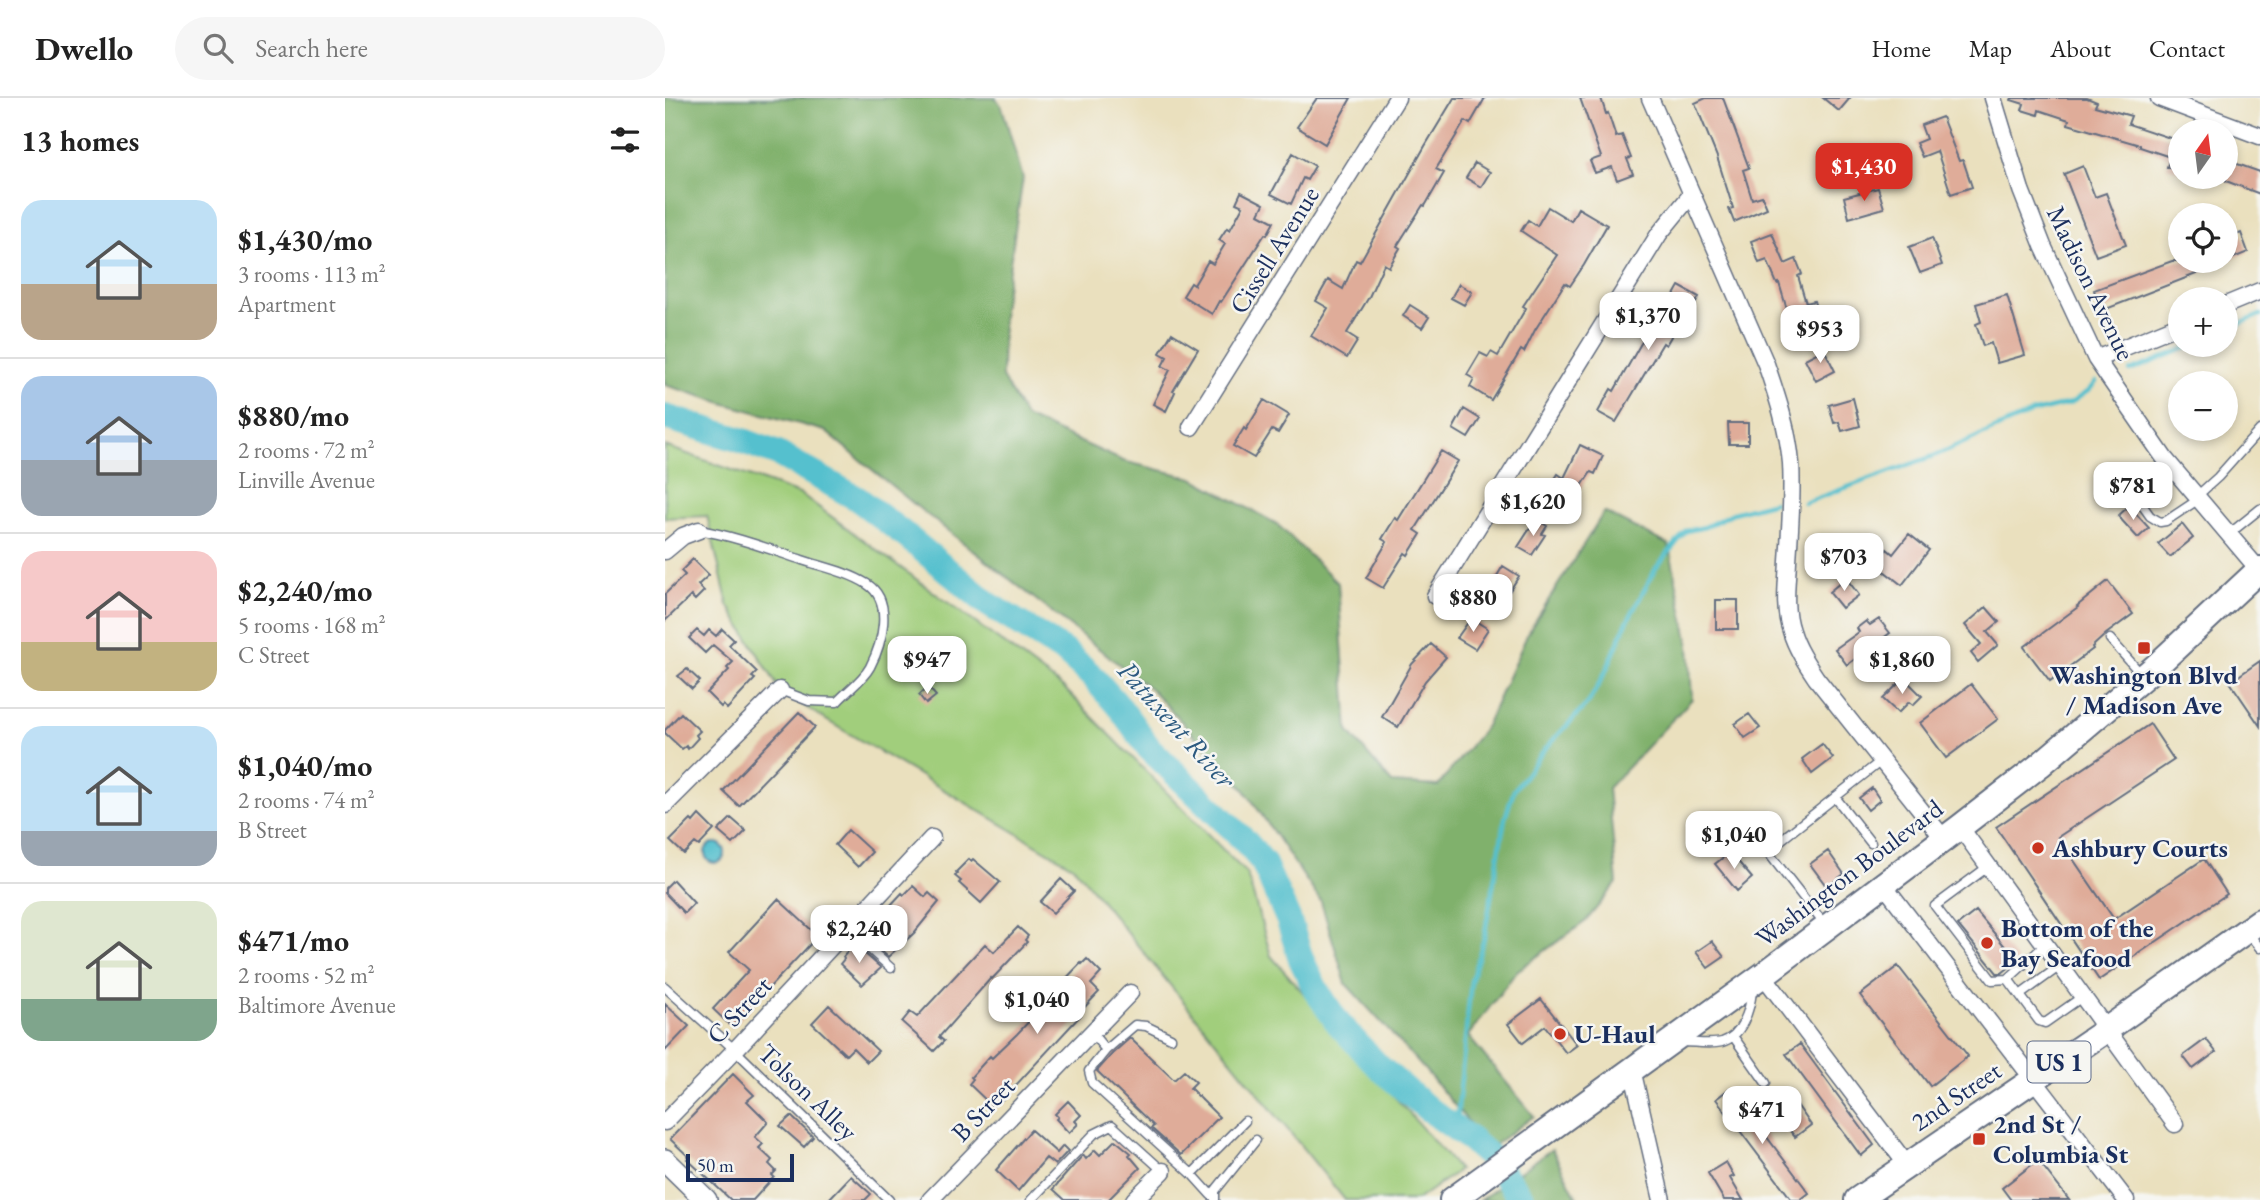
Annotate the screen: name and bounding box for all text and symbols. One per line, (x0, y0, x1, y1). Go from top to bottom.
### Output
search box (175, 17, 665, 80)
text: Dwello (35, 27, 133, 70)
icon: search (199, 29, 237, 67)
text: Search here (255, 31, 368, 65)
text: Home (1871, 33, 1931, 64)
text: Map (1969, 33, 2012, 64)
text: About (2050, 33, 2111, 64)
text: Contact (2149, 33, 2225, 64)
north arrow (2168, 119, 2238, 189)
map controls (2168, 119, 2238, 441)
text: 13 homes (21, 121, 139, 160)
icon: filters (606, 121, 644, 159)
pin: $1,430 (1807, 144, 1921, 203)
text: $1,430 (1832, 151, 1896, 181)
street label: Cissell Avenue (1221, 180, 1327, 320)
street label: Madison Avenue (2039, 200, 2143, 366)
button: locate (2168, 203, 2238, 273)
text: $1,430/mo (238, 220, 372, 259)
icon: home (77, 228, 161, 312)
text: 3 rooms · 113 m² (238, 259, 386, 289)
button: + (2168, 287, 2238, 357)
text: Apartment (238, 289, 336, 319)
pin: $1,370 (1591, 292, 1705, 352)
text: $1,370 (1616, 300, 1680, 330)
pin: $953 (1779, 306, 1861, 365)
text: $953 (1796, 313, 1844, 343)
button: − (2168, 371, 2238, 441)
text: $880/mo (238, 396, 349, 435)
icon: home (77, 404, 161, 488)
text: 2 rooms · 72 m² (238, 435, 375, 465)
pin: $781 (2092, 462, 2174, 522)
text: Linville Avenue (238, 465, 375, 495)
text: $781 (2109, 470, 2157, 500)
pin: $1,620 (1476, 478, 1590, 538)
text: $1,620 (1501, 486, 1565, 516)
pin: $703 (1803, 533, 1885, 593)
text: $703 (1820, 541, 1868, 571)
text: $2,240/mo (238, 571, 372, 610)
pin: $880 (1432, 574, 1514, 634)
icon: home (77, 579, 161, 663)
text: $880 (1449, 582, 1497, 612)
text: 5 rooms · 168 m² (238, 610, 386, 640)
pin: $947 (886, 636, 968, 696)
pin: $1,860 (1845, 636, 1959, 696)
text: C Street (238, 640, 309, 670)
marker: Washington Blvd / Madison Ave (2136, 640, 2152, 656)
text: $947 (903, 644, 951, 674)
text: $1,860 (1870, 644, 1934, 674)
water label: Patuxent River (1110, 652, 1245, 797)
place label: Washington Blvd / Madison Ave (2050, 658, 2239, 722)
text: $1,040/mo (238, 746, 372, 785)
icon: home (77, 754, 161, 838)
text: 2 rooms · 74 m² (238, 785, 375, 815)
street label: Washington Boulevard (1748, 791, 1950, 955)
pin: $1,040 (1677, 812, 1791, 871)
text: B Street (238, 815, 307, 845)
text: $1,040 (1702, 819, 1766, 849)
place label: Ashbury Courts (2051, 831, 2228, 865)
marker: Ashbury Courts (2030, 840, 2046, 856)
pin: $2,240 (802, 906, 916, 965)
place label: Bottom of the Bay Seafood (2001, 911, 2154, 975)
text: $2,240 (827, 913, 891, 943)
text: $471/mo (238, 921, 349, 960)
icon: home (77, 929, 161, 1013)
marker: Bottom of the Bay Seafood (1979, 935, 1995, 951)
text: 2 rooms · 52 m² (238, 960, 375, 990)
street label: C Street (699, 969, 779, 1051)
pin: $1,040 (980, 976, 1094, 1036)
text: $1,040 (1005, 984, 1069, 1014)
text: Baltimore Avenue (238, 990, 396, 1020)
place label: U-Haul (1574, 1017, 1656, 1051)
marker: U-Haul (1552, 1026, 1568, 1042)
street label: Tolson Alley (751, 1036, 865, 1148)
road number: US 1 (2027, 1042, 2091, 1082)
street label: 2nd Street (1904, 1053, 2008, 1139)
street label: B Street (944, 1069, 1022, 1149)
pin: $471 (1721, 1086, 1803, 1146)
text: $471 (1738, 1094, 1786, 1124)
place label: 2nd St / Columbia St (1993, 1107, 2128, 1171)
marker: 2nd St / Columbia St (1971, 1131, 1987, 1147)
scale bar (686, 1151, 795, 1183)
text: 50 m (697, 1153, 734, 1178)

